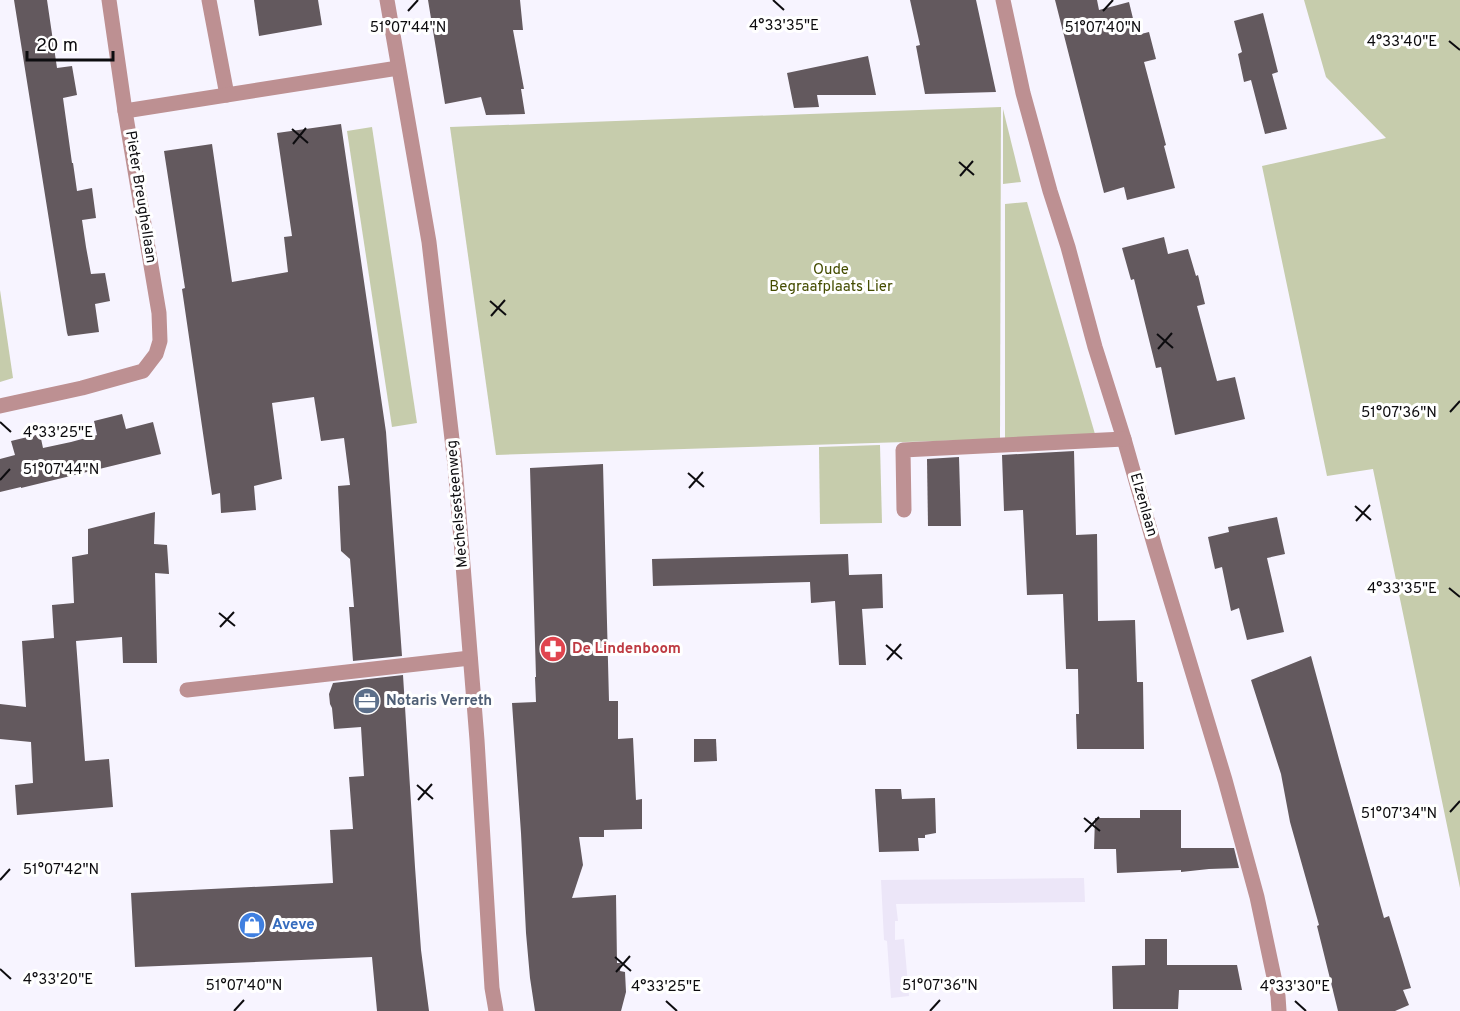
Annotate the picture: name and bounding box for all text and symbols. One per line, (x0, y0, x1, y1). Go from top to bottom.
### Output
text: 4°33'35"E (749, 17, 819, 36)
text: 51°07'44"N (370, 19, 446, 38)
text: 51°07'40"N (1065, 19, 1141, 38)
scale bar (27, 24, 112, 62)
text: 4°33'40"E (1367, 33, 1437, 52)
text: 20 m (36, 35, 78, 58)
street label: Pieter Breughellaan (120, 130, 160, 264)
park label: Oude Begraafplaats Lier (769, 261, 893, 297)
text: 51°07'36"N (1361, 404, 1437, 423)
text: 4°33'25"E (23, 424, 93, 443)
street label: Mechelsesteenweg (443, 439, 473, 569)
text: 51°07'44"N (23, 461, 99, 480)
street label: Elzenlaan (1125, 471, 1161, 539)
text: 4°33'35"E (1367, 580, 1437, 599)
pharmacy icon: De Lindenboom (538, 634, 568, 664)
place label: De Lindenboom (572, 640, 681, 659)
office icon: Notaris Verreth (352, 686, 382, 716)
place label: Notaris Verreth (386, 692, 492, 711)
text: 51°07'34"N (1361, 805, 1437, 824)
text: 51°07'42"N (23, 861, 99, 880)
shop icon: Aveve (237, 910, 267, 940)
place label: Aveve (272, 916, 315, 935)
text: 4°33'20"E (23, 971, 93, 990)
text: 51°07'40"N (206, 977, 282, 996)
text: 51°07'36"N (902, 977, 978, 996)
text: 4°33'25"E (631, 978, 701, 997)
text: 4°33'30"E (1260, 978, 1330, 997)

